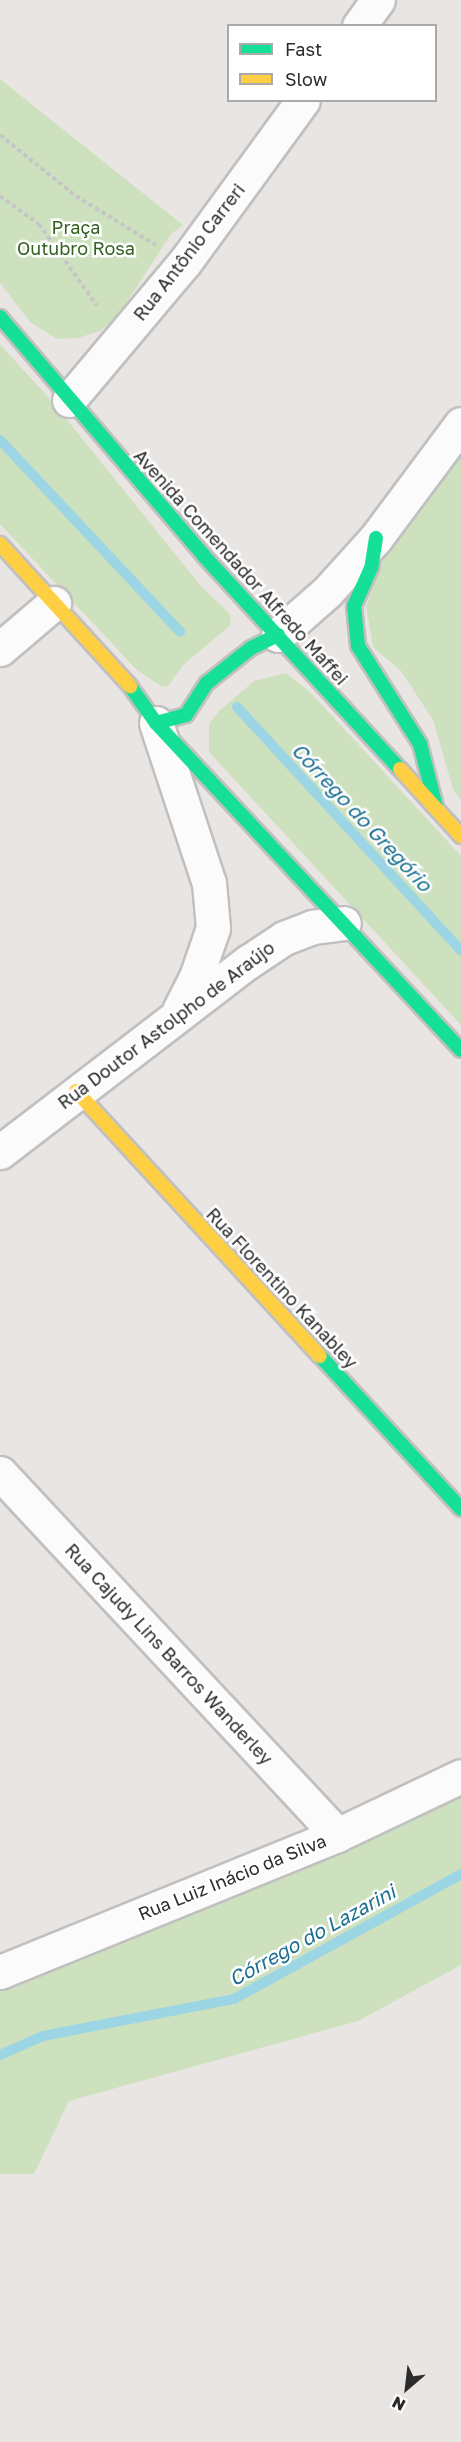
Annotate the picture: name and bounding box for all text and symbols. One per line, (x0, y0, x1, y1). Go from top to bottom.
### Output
legend (227, 24, 437, 102)
text: Fast (285, 38, 322, 60)
text: Slow (285, 68, 327, 90)
street label: Rua Antônio Carreri (129, 179, 249, 325)
park label: Praça Outubro Rosa (17, 217, 135, 260)
street label: Avenida Comendador Alfredo Maffei (130, 445, 352, 689)
water label: Córrego do Gregório (287, 738, 437, 896)
street label: Rua Doutor Astolpho de Araújo (53, 936, 279, 1114)
street label: Rua Florentino Kanabley (202, 1203, 362, 1373)
street label: Rua Cajudy Lins Barros Wanderley (61, 1539, 277, 1769)
street label: Rua Luiz Inácio da Silva (135, 1829, 329, 1925)
water label: Córrego do Lazarini (225, 1879, 399, 1991)
north arrow (377, 2358, 437, 2418)
text: N (388, 2392, 409, 2416)

